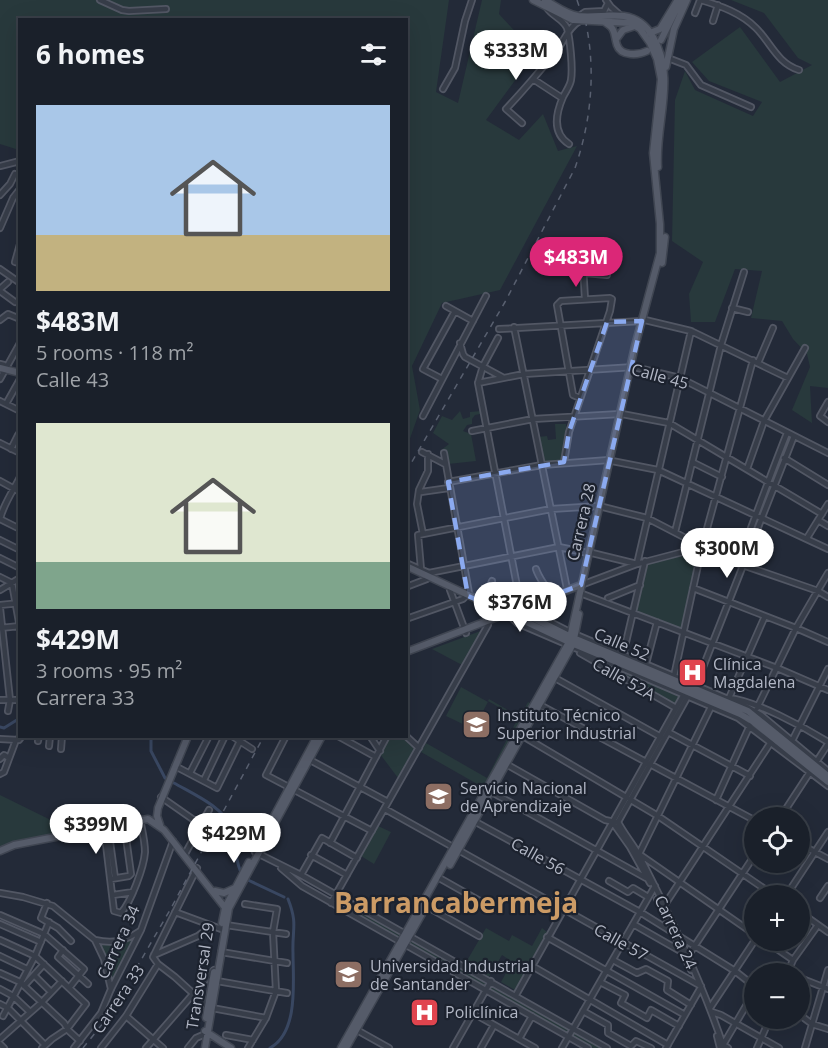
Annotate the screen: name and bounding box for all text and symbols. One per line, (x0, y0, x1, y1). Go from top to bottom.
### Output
pin: $333M (474, 30, 558, 81)
text: 6 homes (36, 36, 145, 72)
text: $333M (484, 36, 548, 63)
icon: filters (357, 38, 390, 71)
icon: home (159, 144, 267, 252)
pin: $483M (534, 237, 618, 288)
text: $483M (544, 243, 608, 270)
text: $483M (36, 303, 120, 339)
text: 5 rooms · 118 m² (36, 339, 194, 366)
street label: Calle 45 (629, 358, 691, 394)
text: Calle 43 (36, 366, 109, 393)
icon: home (159, 462, 267, 570)
street label: Carrera 28 (561, 481, 601, 563)
pin: $300M (685, 528, 769, 579)
text: $300M (695, 534, 759, 561)
pin: $376M (478, 582, 562, 633)
text: $376M (488, 588, 552, 615)
text: $429M (36, 621, 120, 657)
street label: Calle 52 (591, 622, 653, 666)
street label: Calle 52A (589, 653, 660, 706)
place label: Clínica Magdalena (713, 653, 795, 693)
text: 3 rooms · 95 m² (36, 657, 182, 684)
hospital icon: Clínica Magdalena (676, 657, 708, 689)
text: Carrera 33 (36, 684, 135, 711)
place label: Instituto Técnico Superior Industrial (497, 704, 636, 744)
school or university icon: Instituto Técnico Superior Industrial (460, 708, 492, 740)
place label: Servicio Nacional de Aprendizaje (460, 777, 587, 817)
school or university icon: Servicio Nacional de Aprendizaje (423, 781, 455, 813)
pin: $399M (54, 804, 138, 855)
map controls (744, 807, 810, 1029)
button: locate (744, 807, 810, 873)
text: $399M (64, 810, 128, 837)
pin: $429M (192, 813, 276, 864)
text: $429M (202, 819, 266, 846)
street label: Calle 56 (507, 832, 569, 880)
district label: Barrancabermeja (334, 883, 578, 921)
button: + (744, 885, 810, 951)
street label: Carrera 24 (649, 892, 703, 972)
street label: Carrera 34 (91, 902, 145, 982)
street label: Calle 57 (590, 918, 652, 966)
street label: Transversal 29 (181, 921, 219, 1031)
place label: Universidad Industrial de Santander (370, 955, 534, 995)
school or university icon: Universidad Industrial de Santander (333, 959, 365, 991)
street label: Carrera 33 (87, 960, 149, 1038)
button: − (744, 963, 810, 1029)
hospital icon: Policlínica (408, 996, 440, 1028)
place label: Policlínica (445, 1001, 518, 1023)

